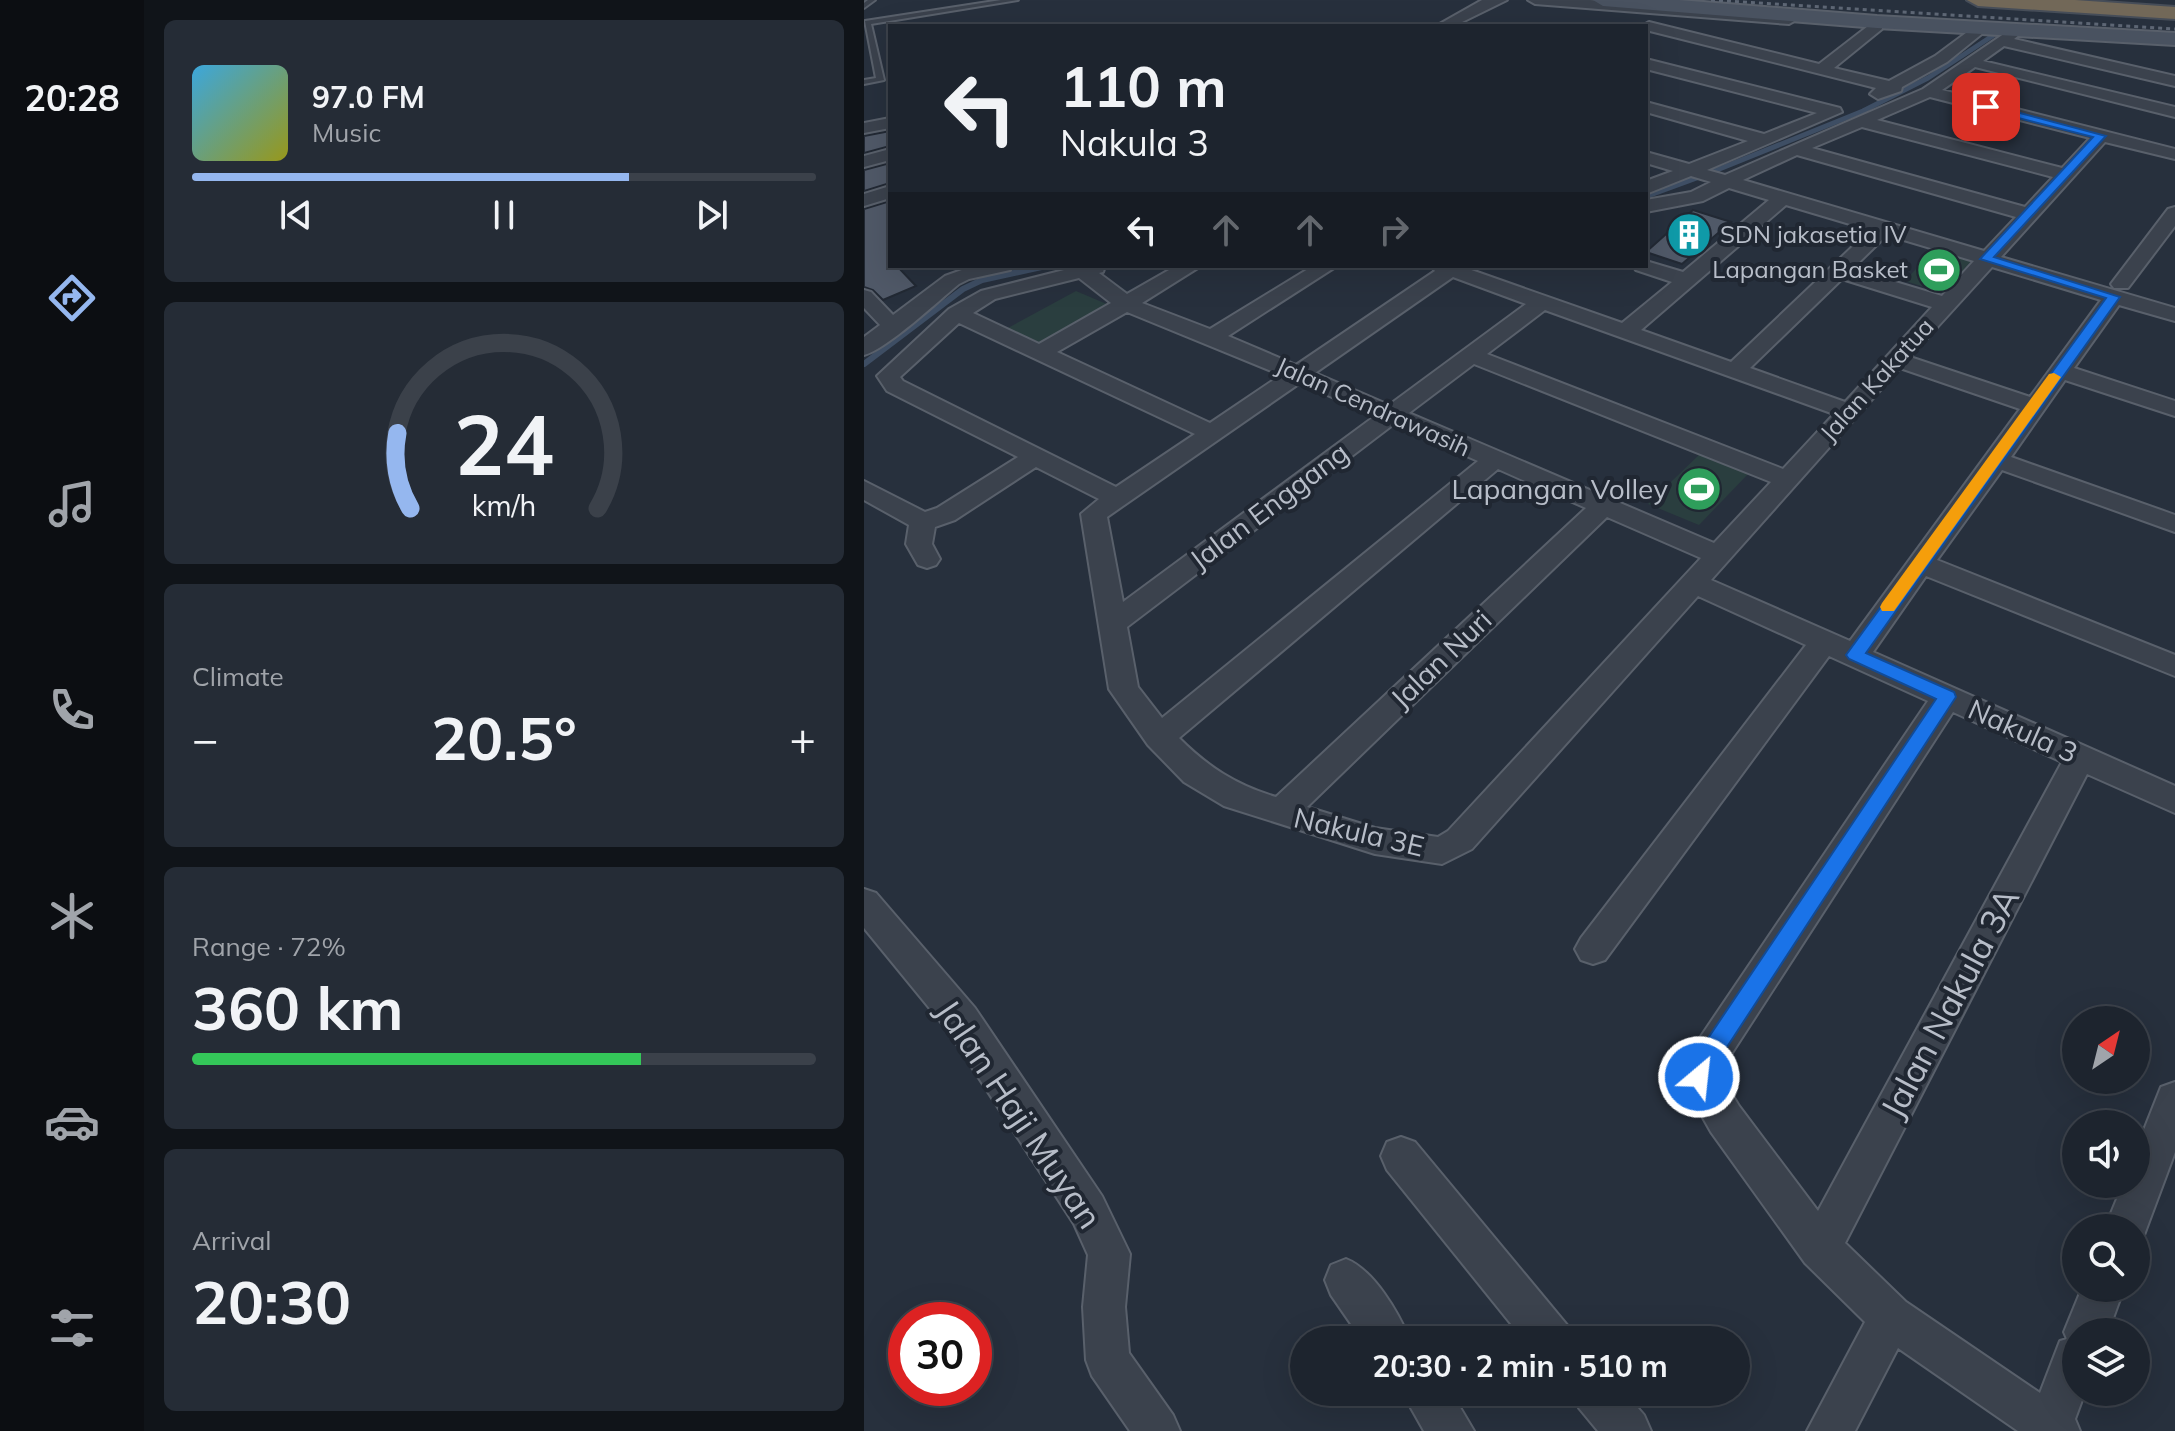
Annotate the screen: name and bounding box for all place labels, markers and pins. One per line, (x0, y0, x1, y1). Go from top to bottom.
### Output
pin (1952, 73, 2020, 141)
building icon: SDN jakasetia IV (1665, 211, 1713, 259)
place label: SDN jakasetia IV (1720, 219, 1907, 249)
sports icon: Lapangan Basket (1915, 246, 1963, 294)
place label: Lapangan Basket (1712, 254, 1908, 284)
sports icon: Lapangan Volley (1675, 465, 1723, 513)
place label: Lapangan Volley (1451, 471, 1668, 506)

